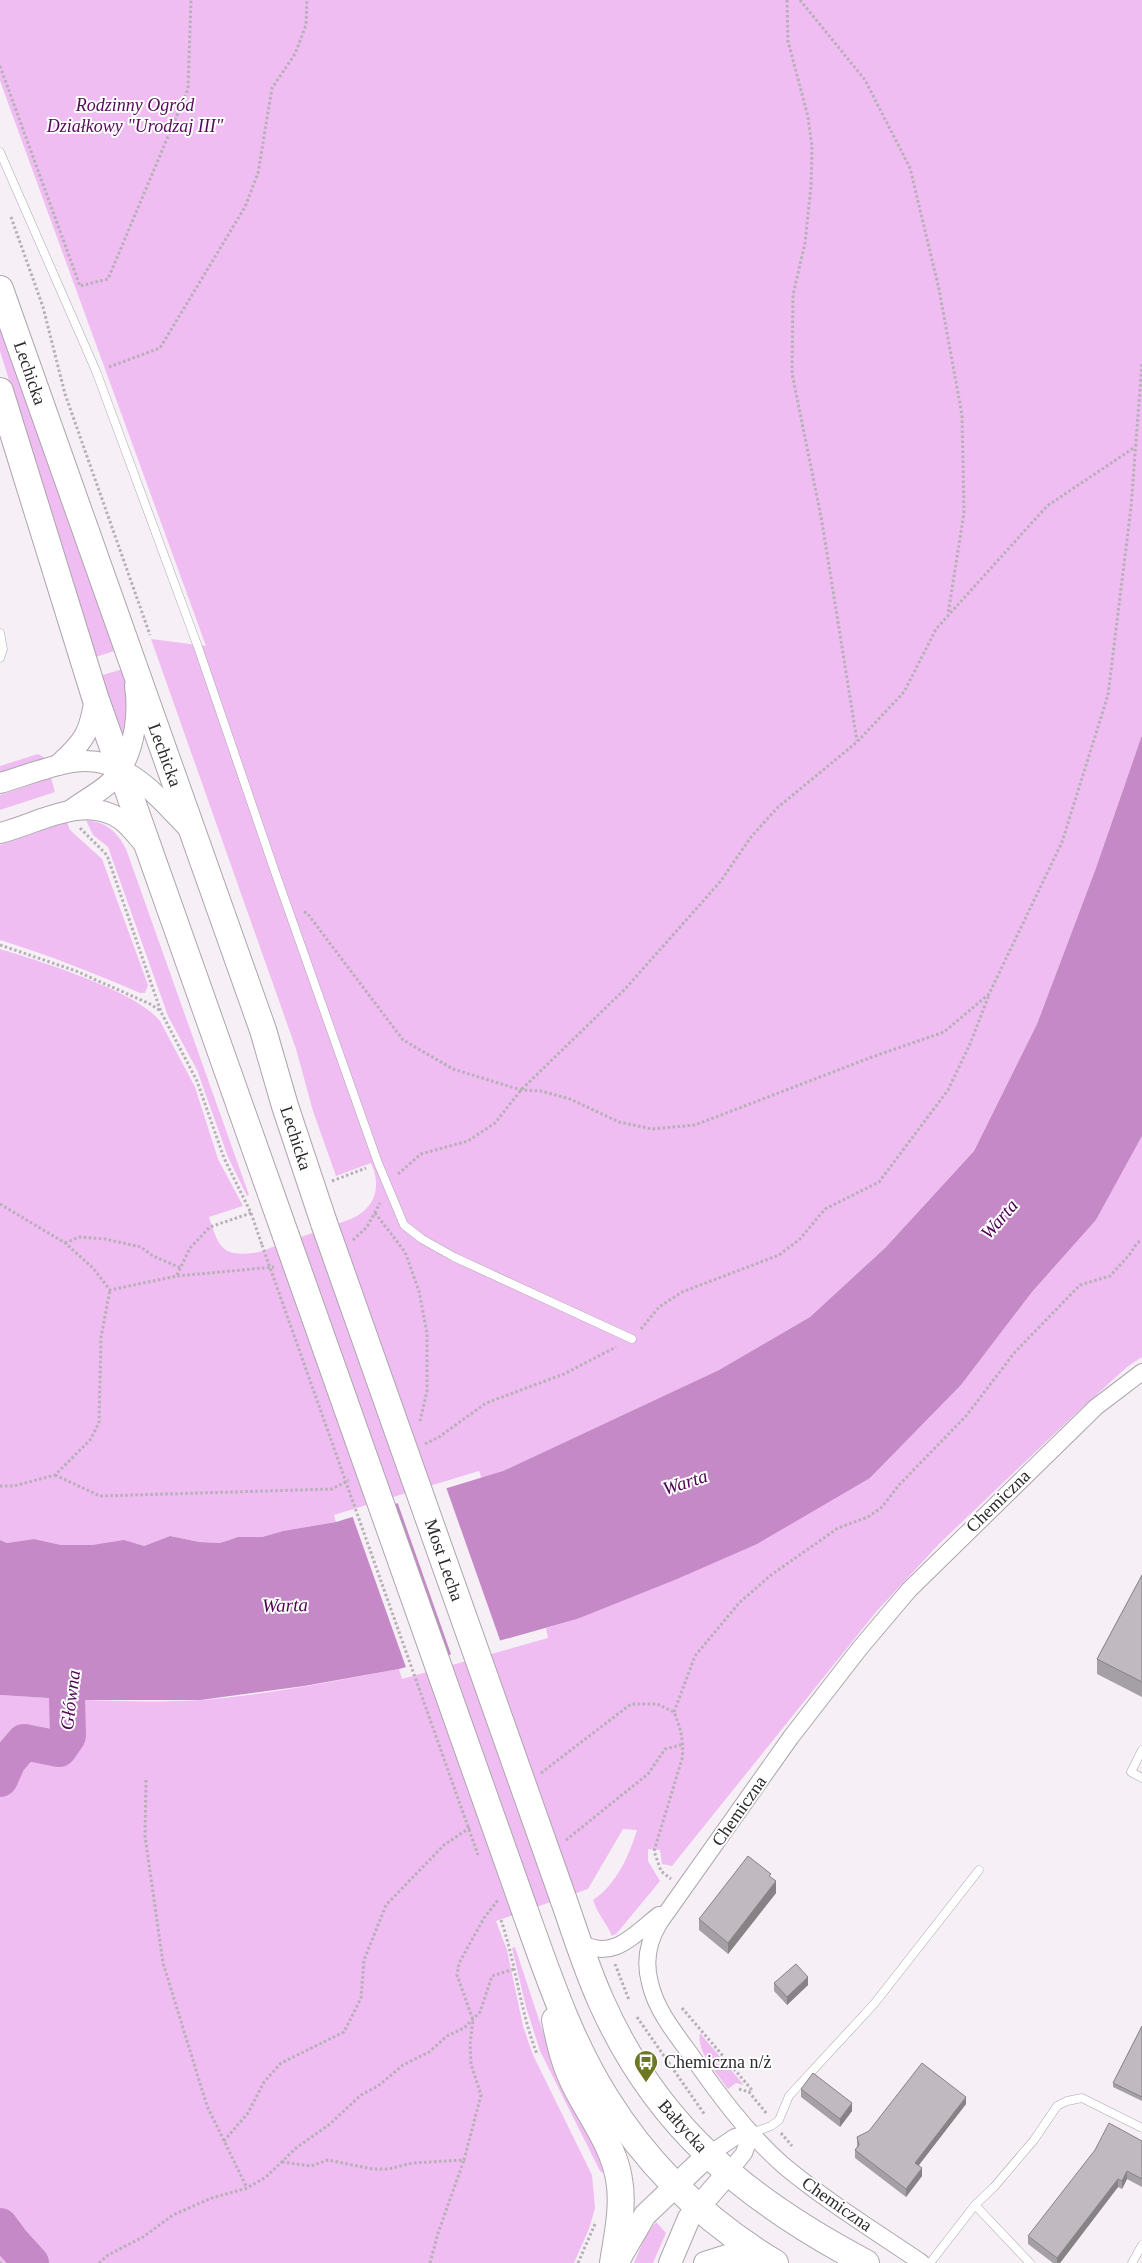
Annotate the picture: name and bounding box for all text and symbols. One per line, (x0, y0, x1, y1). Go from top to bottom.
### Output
park label: Rodzinny Ogród Działkowy "Urodzaj III" (46, 95, 224, 136)
street label: Lechicka (10, 339, 50, 407)
street label: Lechicka (144, 721, 186, 789)
street label: Lechicka (276, 1104, 316, 1172)
water label: Warta (976, 1195, 1022, 1243)
water label: Warta (660, 1465, 710, 1499)
street label: Chemiczna (962, 1466, 1034, 1536)
street label: Most Lecha (421, 1516, 467, 1604)
water label: Warta (262, 1594, 308, 1616)
water label: Główna (56, 1669, 84, 1731)
street label: Chemiczna (708, 1772, 770, 1850)
bus stop icon: Chemiczna n/ż (633, 2049, 659, 2083)
place label: Chemiczna n/ż (664, 2052, 771, 2072)
street label: Bałtycka (654, 2096, 712, 2156)
street label: Chemiczna (798, 2173, 876, 2235)

